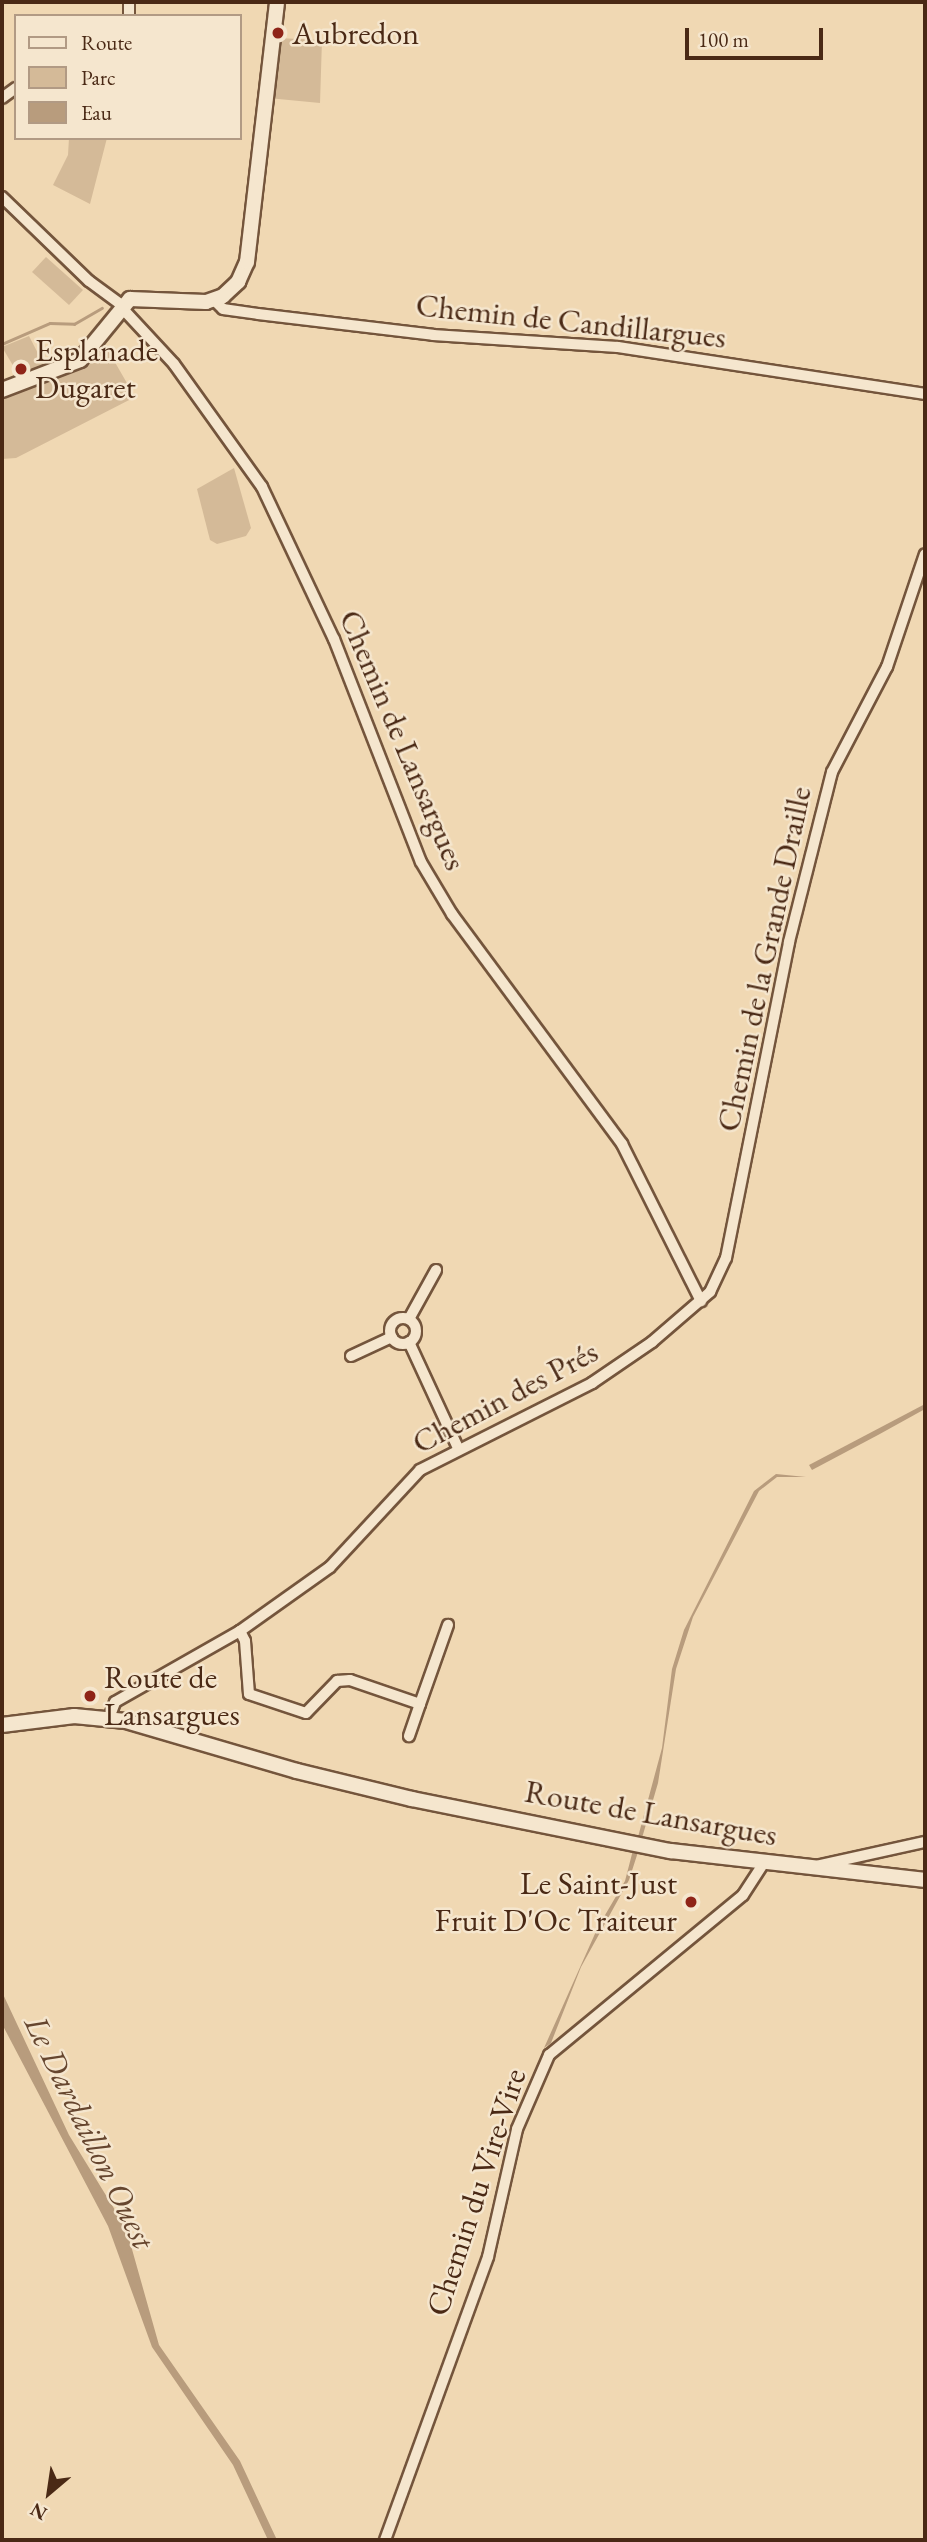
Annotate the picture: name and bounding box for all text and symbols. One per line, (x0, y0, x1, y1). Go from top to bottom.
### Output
legend (14, 14, 242, 140)
place label: Aubredon (292, 14, 419, 52)
scale bar (689, 14, 827, 58)
marker: Aubredon (270, 25, 286, 41)
text: 100 m (698, 26, 749, 53)
text: Route (81, 29, 132, 56)
text: Parc (81, 64, 115, 91)
text: Eau (81, 99, 112, 126)
street label: Chemin de Candillargues (414, 286, 728, 356)
place label: Esplanade Dugaret (35, 332, 158, 407)
marker: Esplanade Dugaret (13, 361, 29, 377)
street label: Chemin de Lansargues (331, 604, 475, 876)
street label: Chemin de la Grande Draille (709, 783, 819, 1135)
street label: Chemin des Prés (406, 1332, 604, 1462)
place label: Route de Lansargues (104, 1659, 240, 1734)
marker: Route de Lansargues (82, 1688, 98, 1704)
street label: Route de Lansargues (522, 1772, 780, 1854)
place label: Le Saint-Just Fruit D'Oc Traiteur (435, 1865, 677, 1940)
marker: Le Saint-Just Fruit D'Oc Traiteur (683, 1894, 699, 1910)
water label: Le Dardaillon Ouest (16, 2009, 164, 2255)
street label: Chemin du Vire-Vire (418, 2064, 534, 2320)
north arrow (14, 2458, 84, 2528)
text: N (26, 2497, 51, 2526)

